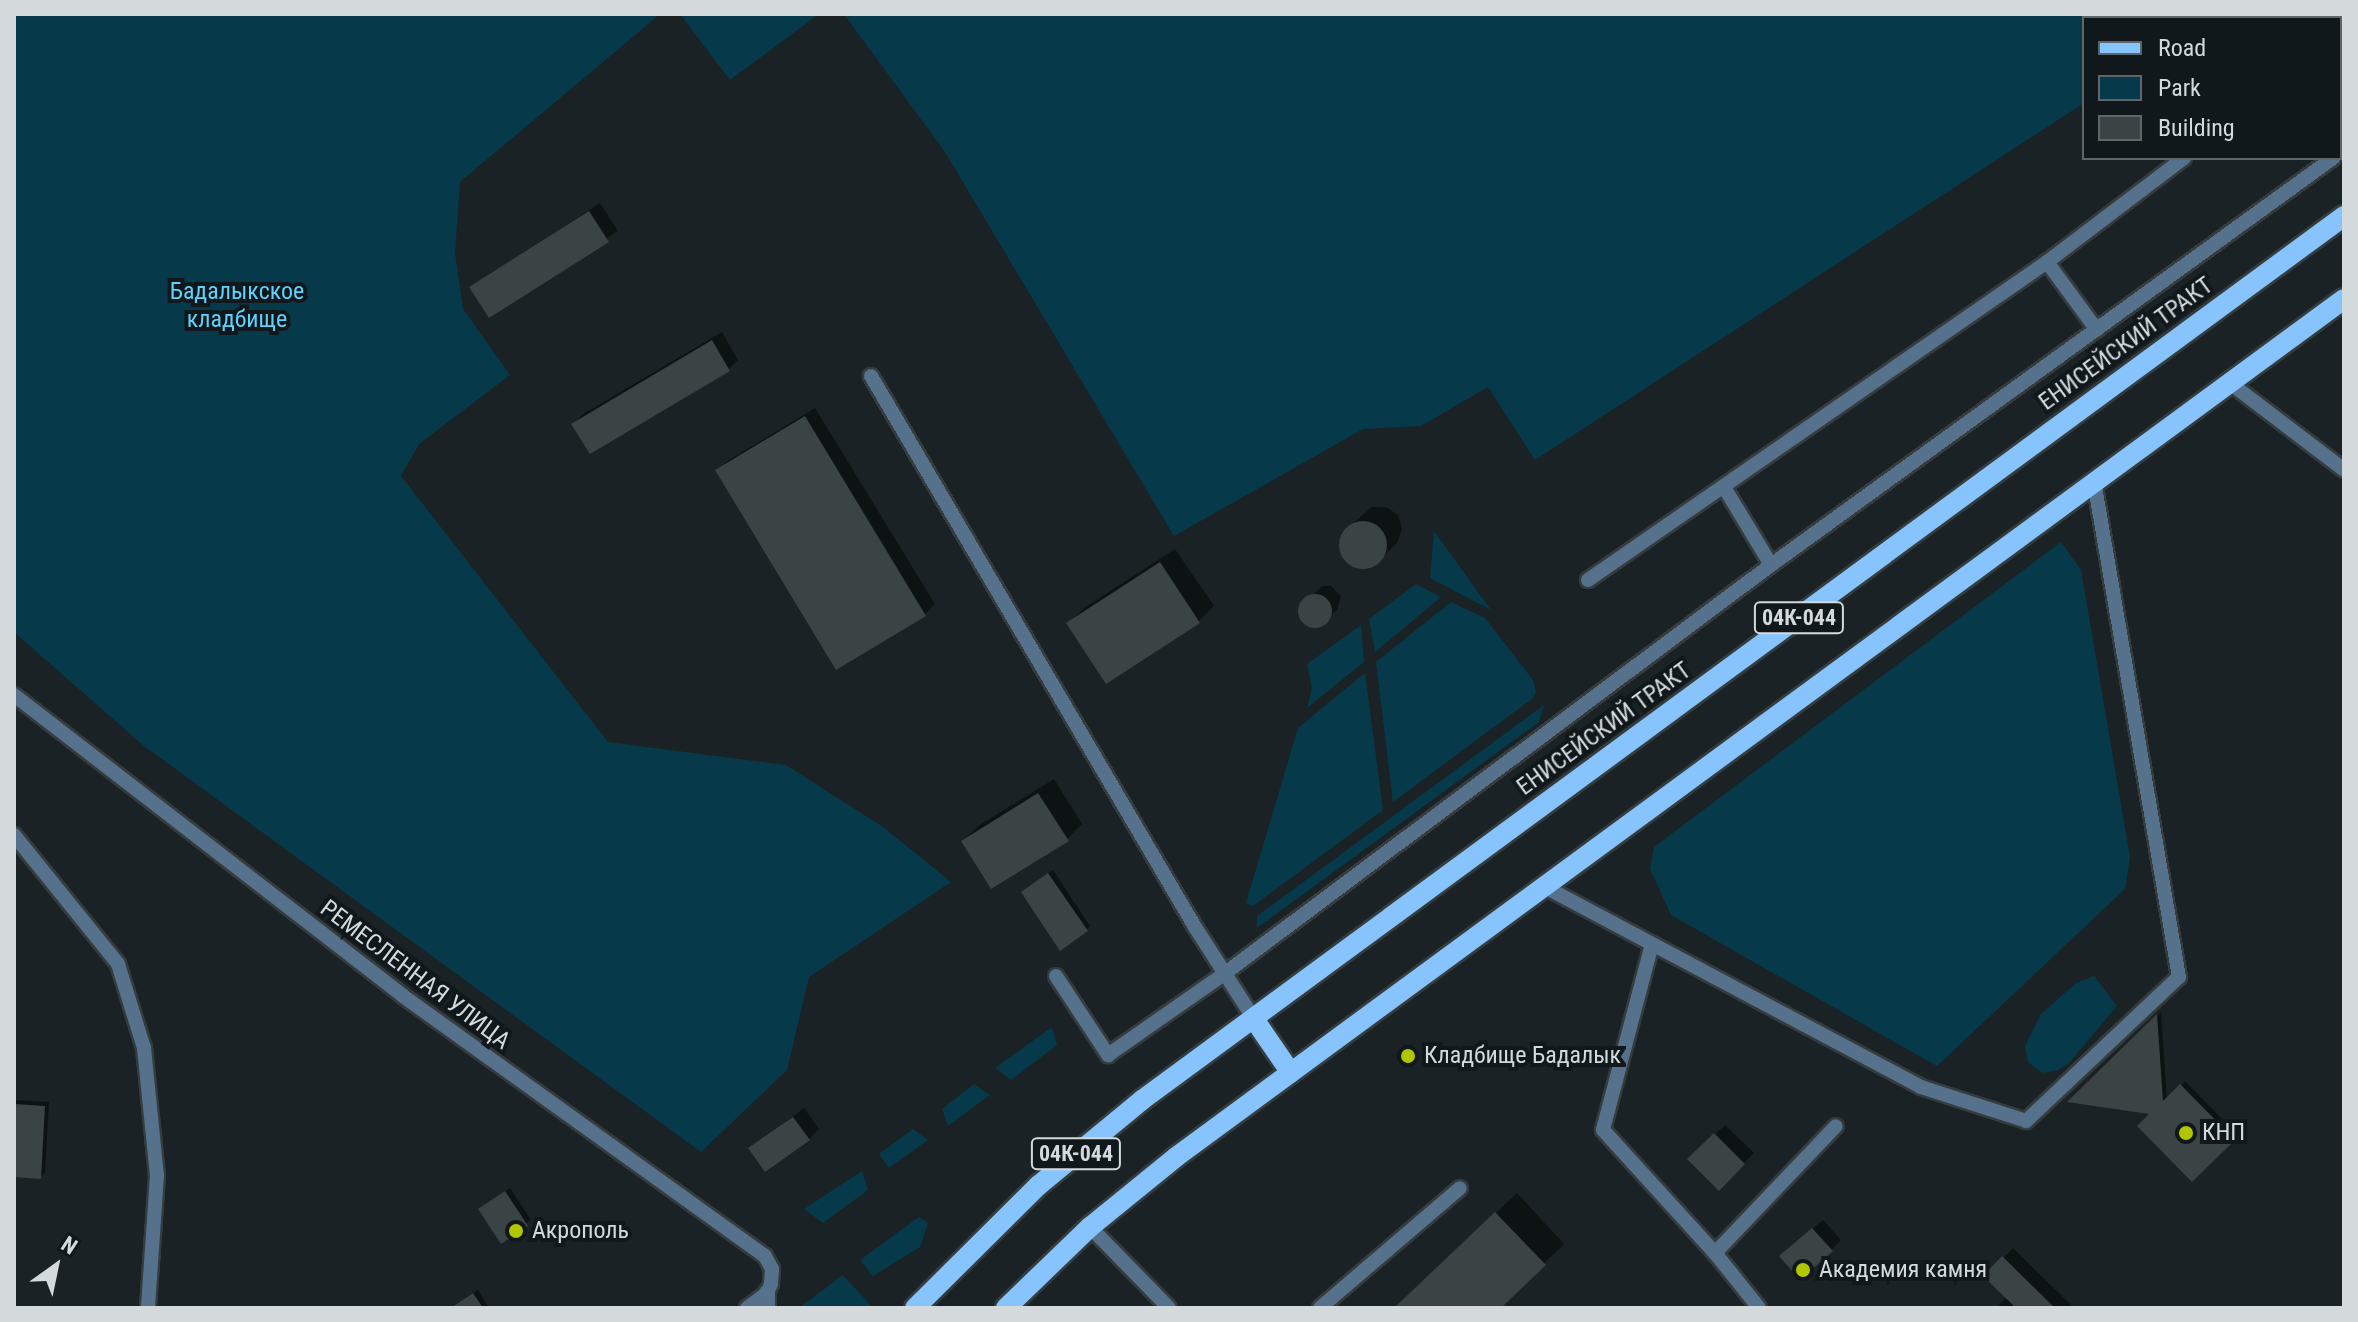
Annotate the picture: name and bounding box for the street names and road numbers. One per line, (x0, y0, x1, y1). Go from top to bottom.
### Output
street label: ЕНИСЕЙСКИЙ ТРАКТ (2033, 271, 2219, 417)
road number: 04К-044 (1753, 600, 1845, 636)
street label: ЕНИСЕЙСКИЙ ТРАКТ (1511, 656, 1697, 802)
street label: РЕМЕСЛЕННАЯ УЛИЦА (314, 894, 516, 1056)
road number: 04К-044 (1030, 1136, 1122, 1172)

